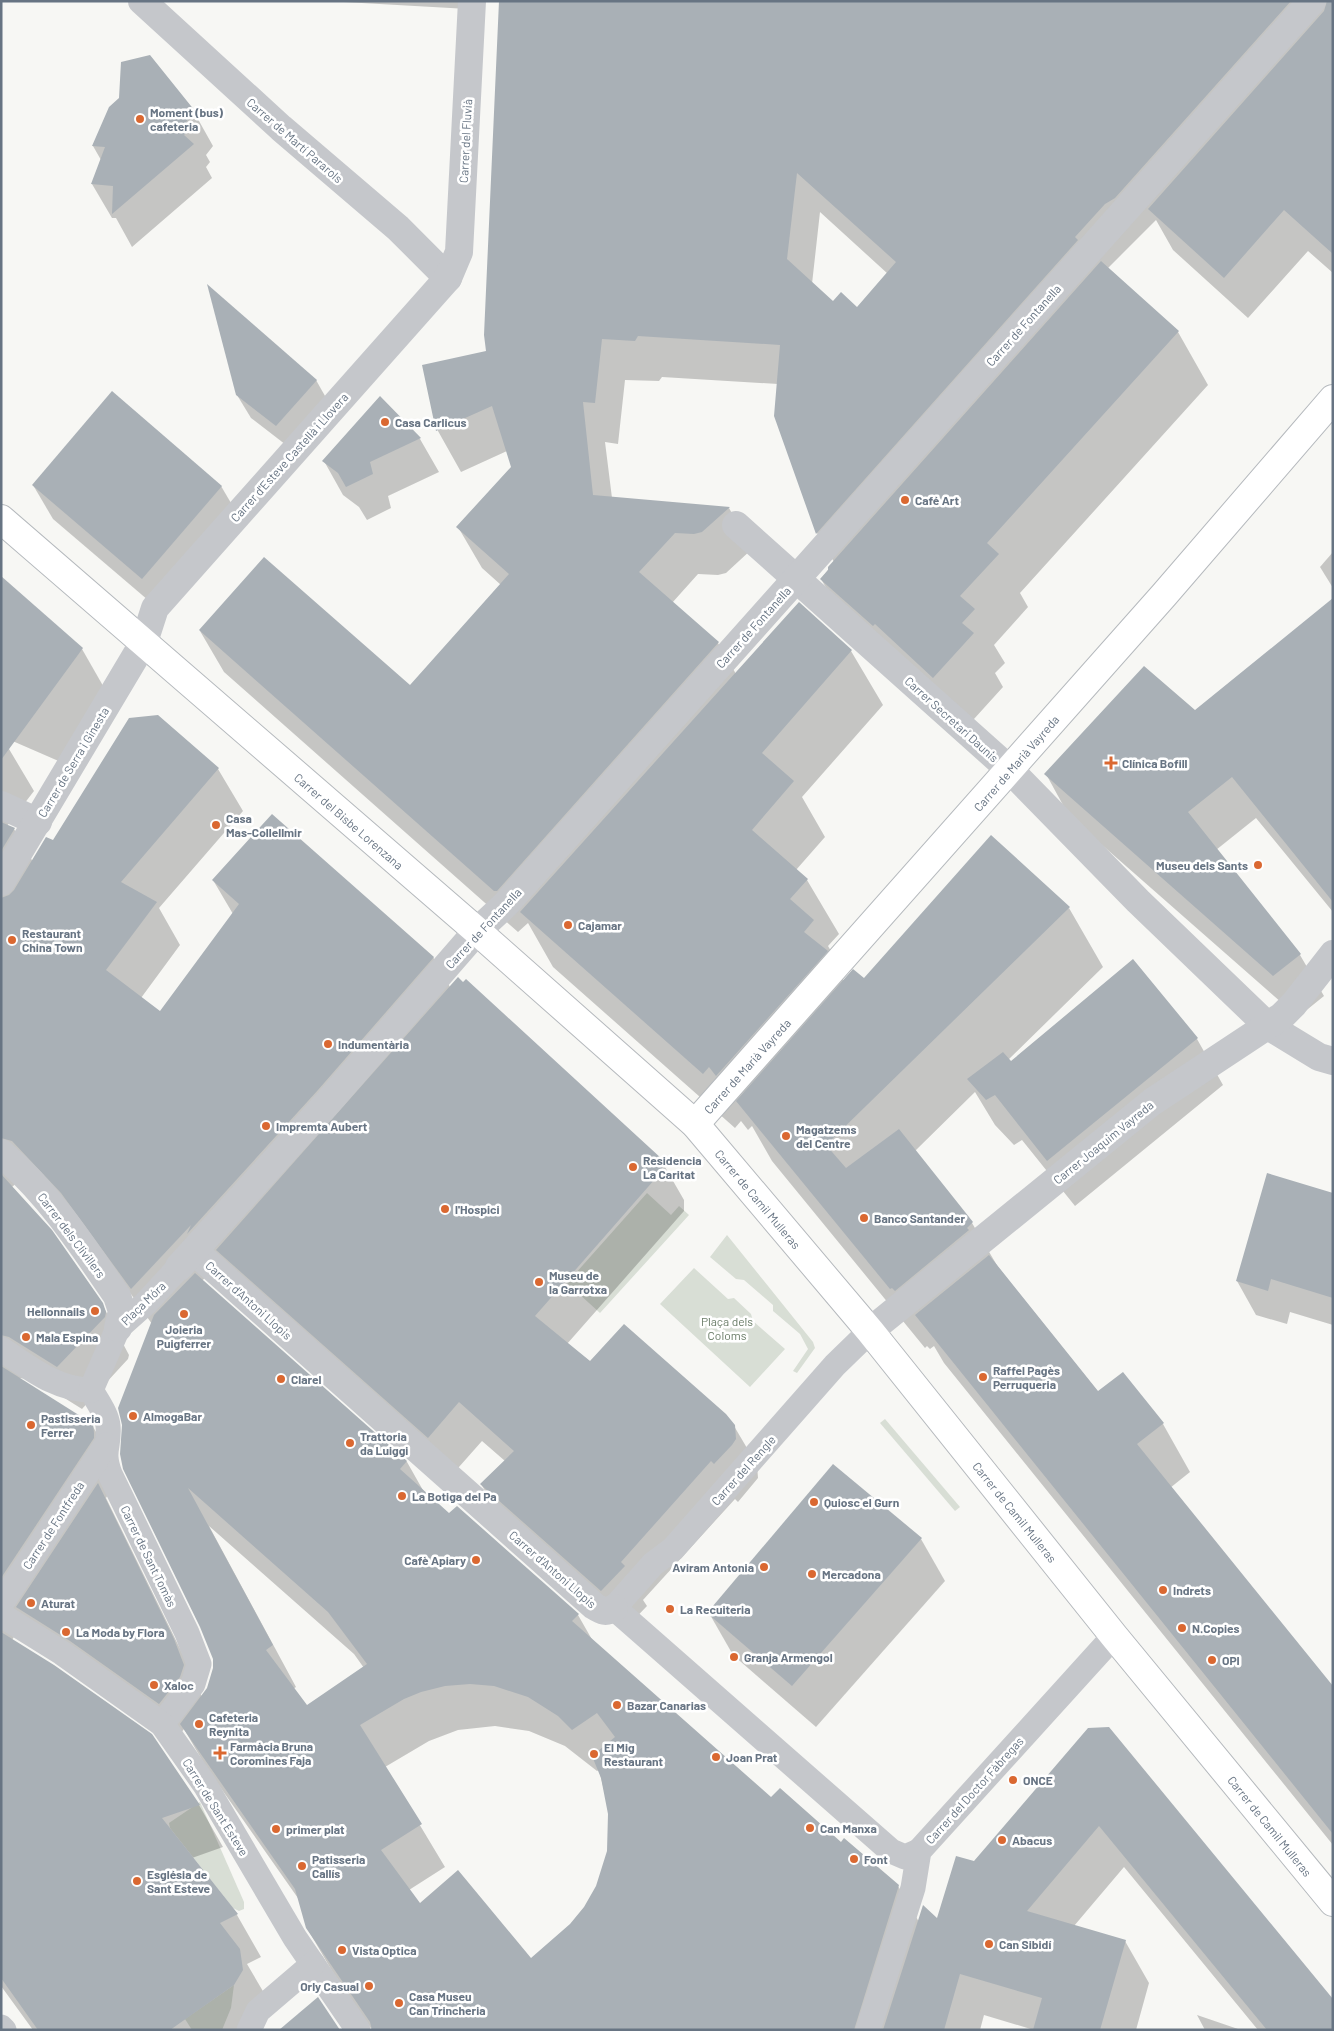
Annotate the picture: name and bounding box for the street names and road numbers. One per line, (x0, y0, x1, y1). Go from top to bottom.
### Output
street label: Carrer de Martí Pararols (244, 95, 346, 185)
street label: Carrer del Fluvià (456, 99, 474, 183)
street label: Carrer de Fontanella (983, 281, 1063, 369)
street label: Carrer d'Esteve Castellà i Llovera (227, 390, 351, 524)
street label: Carrer de Fontanella (713, 583, 793, 671)
street label: Carrer Secretari Daunis (902, 673, 1002, 765)
street label: Carrer de Serra i Ginesta (35, 704, 111, 820)
street label: Carrer de Marià Vayreda (970, 712, 1062, 814)
street label: Carrer del Bisbe Lorenzana (292, 770, 406, 872)
street label: Carrer de Fontanella (442, 885, 524, 971)
street label: Carrer de Marià Vayreda (701, 1016, 793, 1116)
street label: Carrer Joaquim Vayreda (1050, 1097, 1156, 1187)
street label: Carrer de Camil Mulleras (712, 1147, 804, 1252)
street label: Carrer dels Clivillers (35, 1190, 109, 1280)
street label: Carrer d'Antoni Llopis (203, 1258, 295, 1342)
street label: Plaça Móra (118, 1278, 168, 1328)
street label: Carrer del Rengle (708, 1432, 778, 1508)
street label: Carrer de Camil Mulleras (970, 1459, 1060, 1565)
street label: Carrer de Fontfreda (19, 1478, 87, 1572)
street label: Carrer de Sant Tomàs (118, 1503, 180, 1609)
street label: Carrer d'Antoni Llopis (507, 1527, 599, 1611)
street label: Carrer del Doctor Fàbregas (922, 1733, 1026, 1846)
street label: Carrer de Sant Esteve (180, 1756, 252, 1858)
street label: Carrer de Camil Mulleras (1225, 1773, 1315, 1879)

